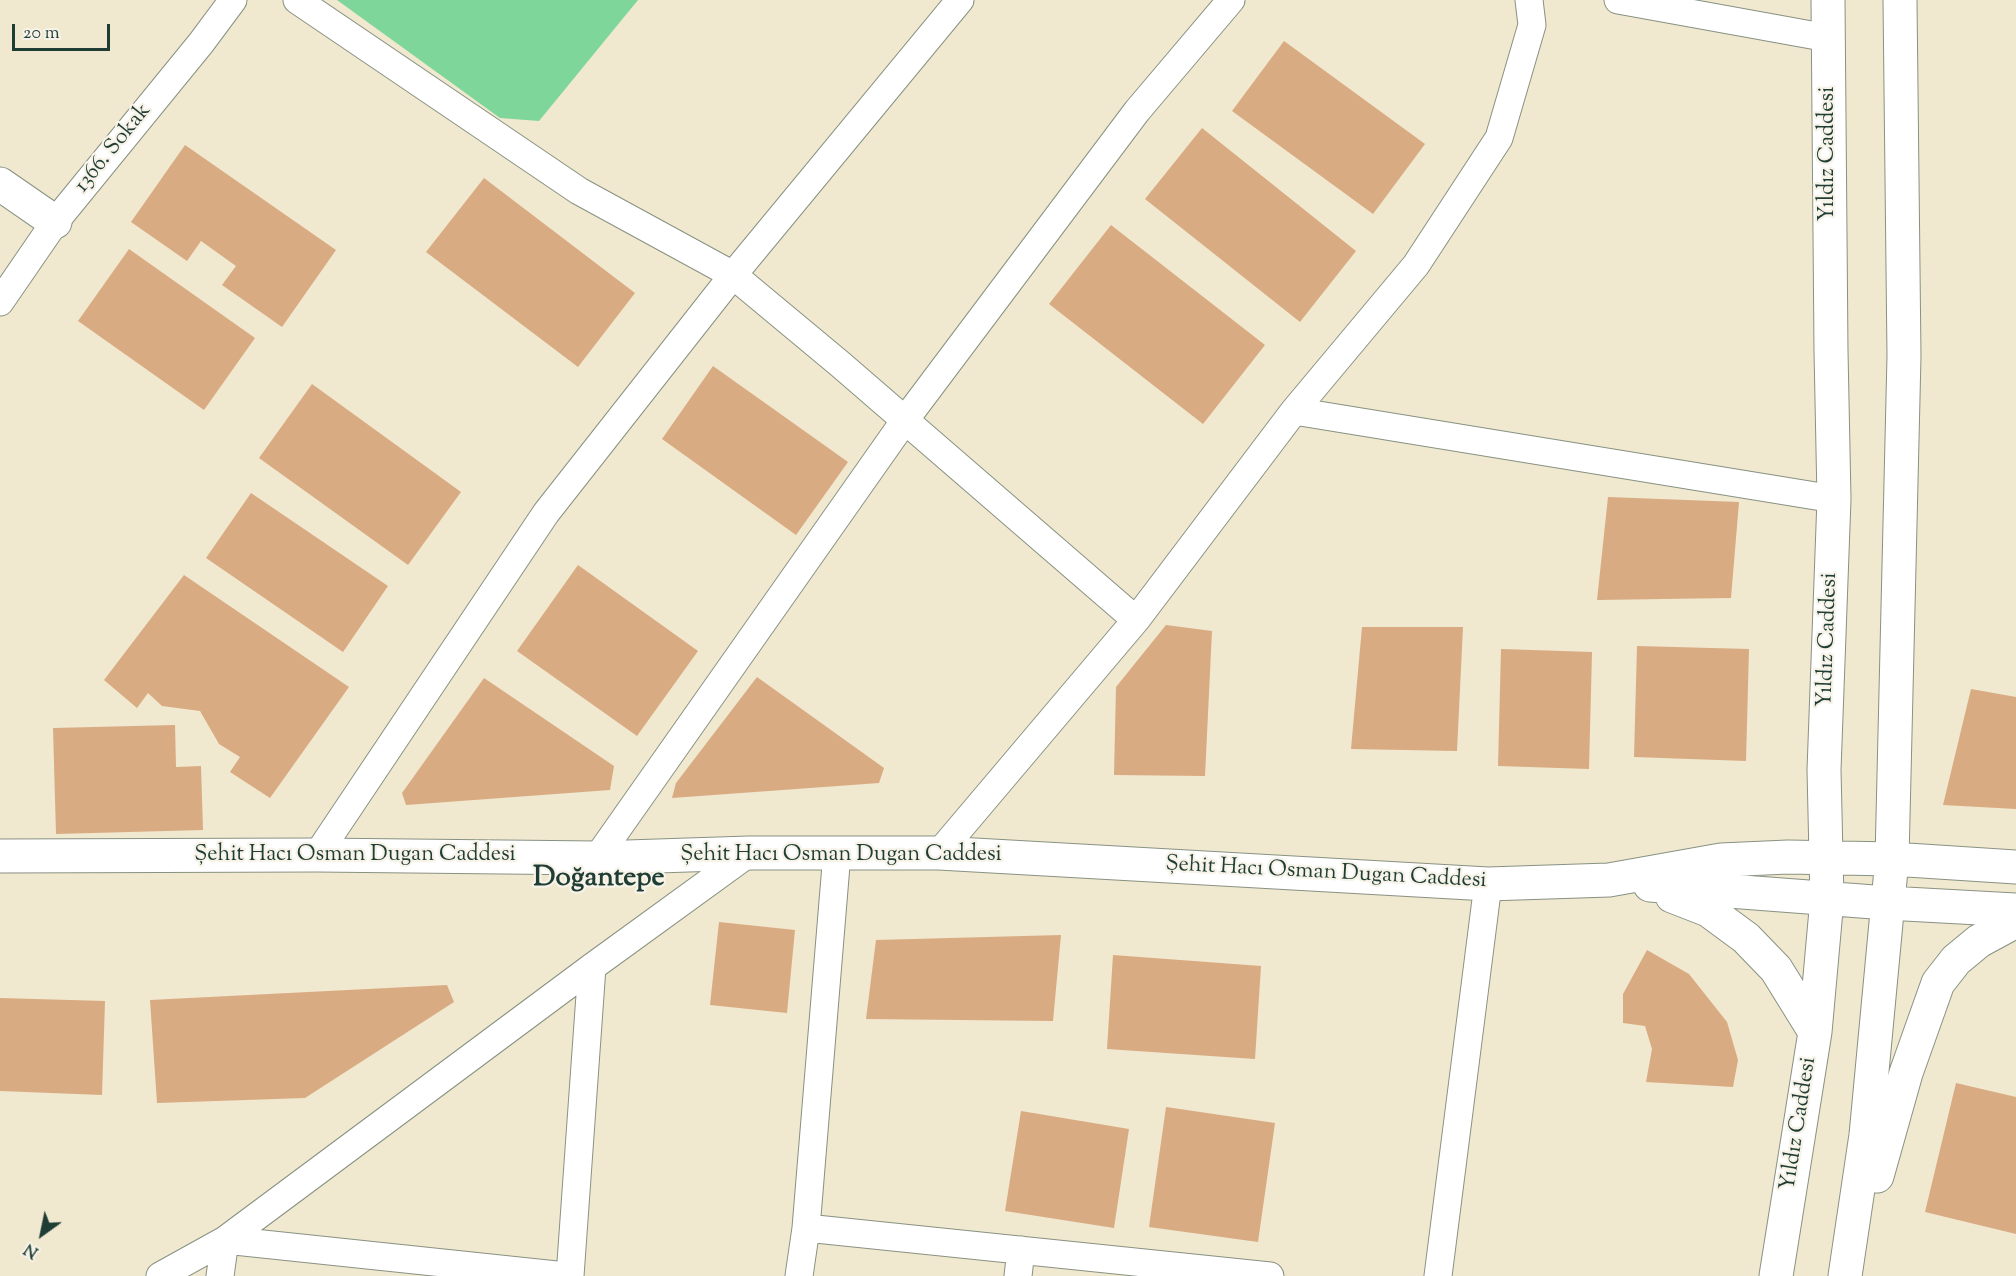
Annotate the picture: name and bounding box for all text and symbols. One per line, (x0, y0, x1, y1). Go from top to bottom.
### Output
scale bar (15, 12, 112, 50)
text: 20 m (23, 21, 60, 47)
street label: Yıldız Caddesi (1816, 87, 1842, 221)
street label: 1366. Sokak (70, 99, 158, 199)
street label: Yıldız Caddesi (1813, 572, 1845, 708)
street label: Şehit Hacı Osman Dugan Caddesi (194, 843, 516, 869)
street label: Şehit Hacı Osman Dugan Caddesi (680, 843, 1002, 869)
street label: Şehit Hacı Osman Dugan Caddesi (1165, 852, 1487, 896)
district label: Doğantepe (533, 863, 665, 897)
street label: Yıldız Caddesi (1776, 1055, 1824, 1193)
north arrow (12, 1204, 72, 1264)
text: N (20, 1236, 44, 1263)

